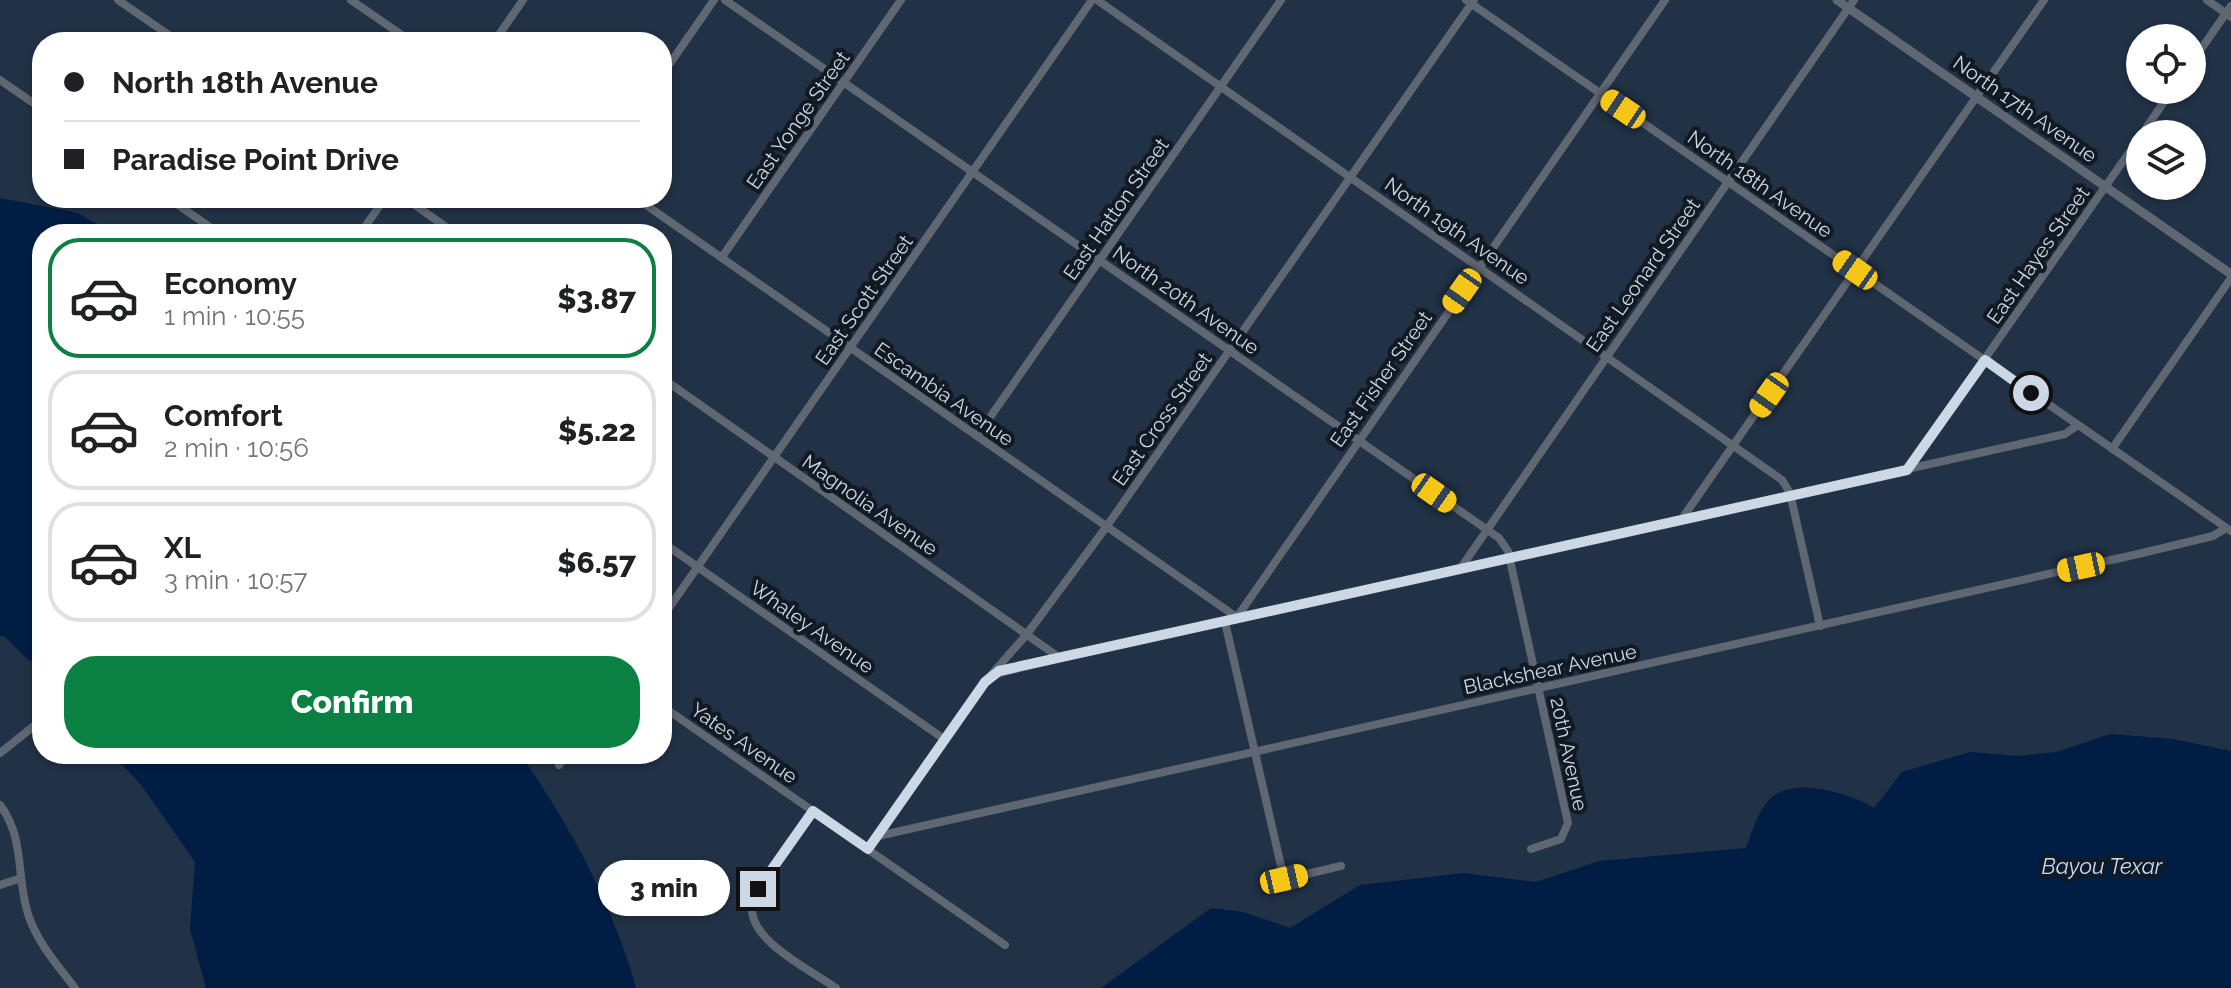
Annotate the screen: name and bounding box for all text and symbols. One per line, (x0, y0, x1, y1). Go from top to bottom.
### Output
map controls (2126, 24, 2206, 200)
button: locate (2126, 24, 2206, 104)
street label: East Yonge Street (741, 46, 855, 194)
street label: North 17th Avenue (1949, 50, 2102, 168)
text: North 18th Avenue (112, 65, 378, 100)
car (1596, 86, 1650, 132)
button: layers (2126, 120, 2206, 200)
street label: North 18th Avenue (1683, 125, 1837, 243)
street label: East Hatton Street (1058, 133, 1174, 284)
text: Paradise Point Drive (112, 142, 399, 177)
street label: North 19th Avenue (1380, 172, 1534, 290)
street label: East Hayes Street (1982, 181, 2095, 328)
street label: East Leonard Street (1581, 193, 1705, 356)
street label: East Scott Street (810, 230, 918, 370)
street label: North 20th Avenue (1108, 240, 1264, 360)
car (1828, 246, 1882, 294)
icon: car (68, 262, 140, 334)
car (1438, 264, 1486, 318)
text: Economy (164, 266, 297, 301)
text: $3.87 (557, 281, 636, 316)
text: 1 min · 10:55 (164, 301, 305, 331)
street label: East Fisher Street (1325, 306, 1437, 452)
street label: Escambia Avenue (870, 337, 1018, 451)
street label: East Cross Street (1107, 348, 1217, 490)
car (1745, 368, 1793, 422)
route start (2013, 375, 2049, 411)
icon: car (68, 394, 140, 466)
text: Comfort (164, 398, 283, 433)
text: $5.22 (558, 413, 636, 448)
text: 2 min · 10:56 (164, 433, 309, 463)
street label: Magnolia Avenue (798, 449, 942, 561)
car (1407, 469, 1461, 517)
icon: car (68, 526, 140, 598)
text: XL (164, 530, 201, 565)
text: $6.57 (557, 545, 636, 580)
car (2055, 550, 2107, 584)
text: 3 min · 10:57 (164, 565, 307, 595)
street label: Whaley Avenue (746, 575, 879, 679)
street label: Blackshear Avenue (1461, 639, 1639, 699)
button: Confirm (64, 656, 640, 748)
street label: 20th Avenue (1545, 695, 1593, 813)
street label: Yates Avenue (686, 697, 802, 789)
water label: Bayou Texar (2042, 853, 2164, 879)
callout: 3 min (598, 861, 730, 917)
car (1258, 862, 1310, 896)
route end (740, 871, 776, 907)
text: 3 min (630, 873, 698, 903)

